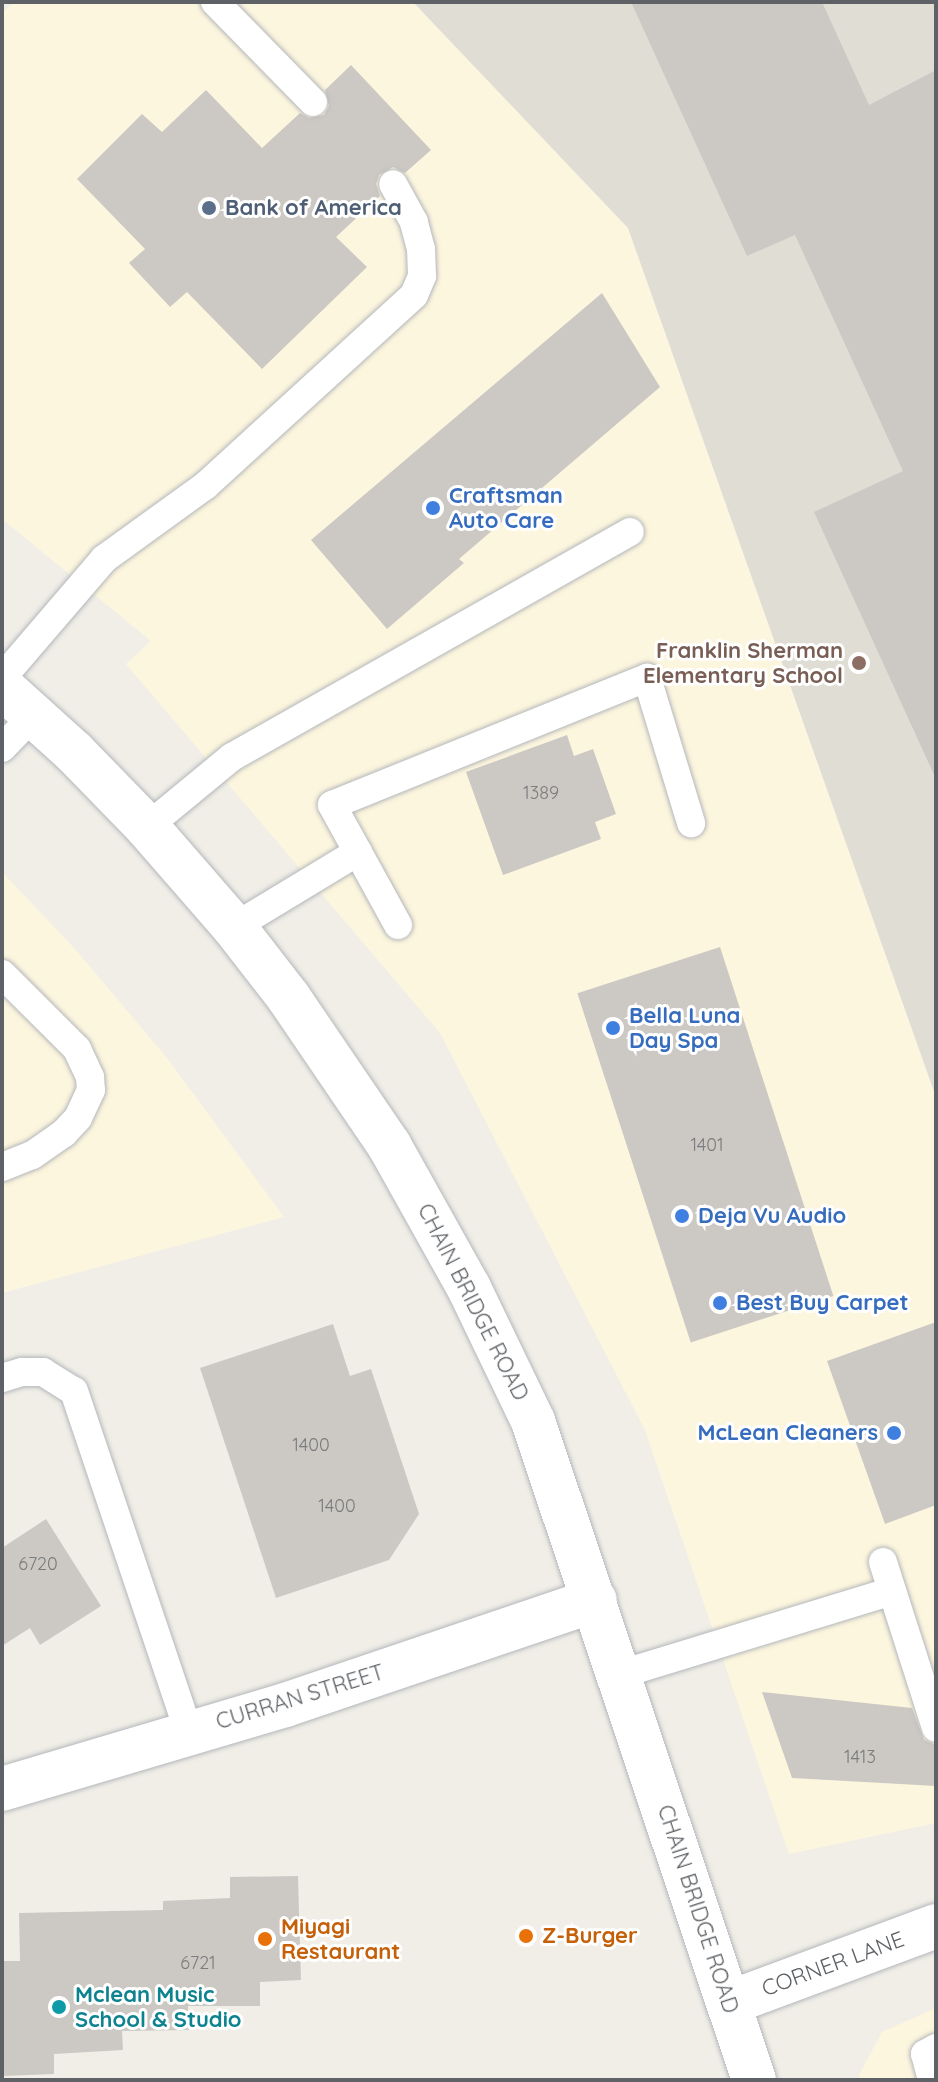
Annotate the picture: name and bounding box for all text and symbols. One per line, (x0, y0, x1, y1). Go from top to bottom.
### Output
place label: Bank of America (225, 195, 402, 221)
marker: Bank of America (200, 199, 218, 217)
place label: Craftsman Auto Care (449, 482, 563, 534)
marker: Craftsman Auto Care (424, 499, 442, 517)
place label: Franklin Sherman Elementary School (643, 637, 843, 688)
marker: Franklin Sherman Elementary School (850, 654, 868, 672)
house number: 1389 (523, 782, 559, 804)
place label: Bella Luna Day Spa (629, 1002, 740, 1054)
marker: Bella Luna Day Spa (604, 1019, 622, 1037)
house number: 1401 (690, 1134, 724, 1156)
street label: CHAIN BRIDGE ROAD (412, 1199, 534, 1405)
place label: Deja Vu Audio (698, 1203, 846, 1229)
marker: Deja Vu Audio (673, 1207, 691, 1225)
place label: Best Buy Carpet (736, 1290, 908, 1316)
marker: Best Buy Carpet (711, 1294, 729, 1312)
place label: McLean Cleaners (697, 1420, 878, 1446)
marker: McLean Cleaners (885, 1424, 903, 1442)
house number: 1400 (292, 1434, 330, 1456)
house number: 1400 (318, 1495, 356, 1517)
house number: 6720 (18, 1553, 58, 1575)
street label: CURRAN STREET (213, 1659, 387, 1735)
house number: 1413 (844, 1746, 876, 1768)
street label: CHAIN BRIDGE ROAD (652, 1802, 744, 2016)
place label: Miyagi Restaurant (281, 1913, 400, 1964)
place label: Z-Burger (542, 1923, 638, 1949)
street label: CORNER LANE (758, 1926, 908, 2002)
marker: Z-Burger (517, 1927, 535, 1945)
marker: Miyagi Restaurant (256, 1930, 274, 1948)
house number: 6721 (180, 1952, 216, 1974)
place label: Mclean Music School & Studio (75, 1981, 242, 2032)
marker: Mclean Music School & Studio (50, 1998, 68, 2016)

